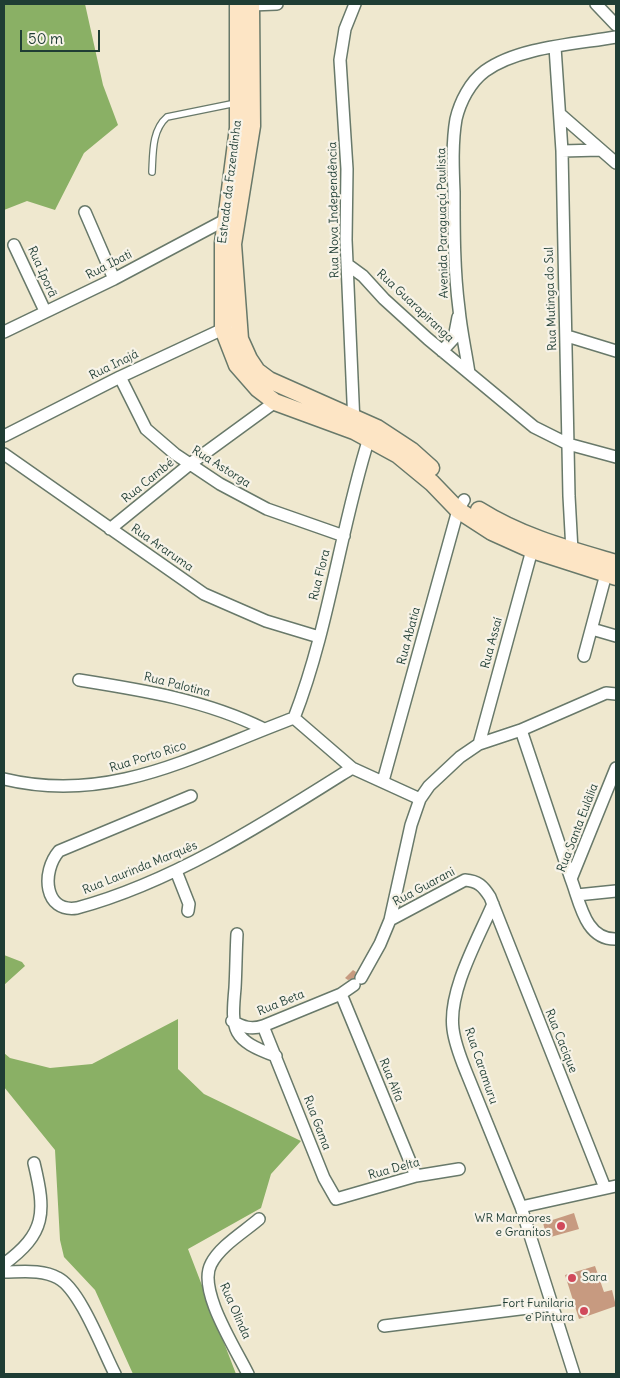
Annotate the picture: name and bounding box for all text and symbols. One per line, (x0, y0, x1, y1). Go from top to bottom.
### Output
scale bar (22, 20, 102, 52)
text: 50 m (28, 29, 63, 48)
street label: Estrada da Fazendinha (215, 120, 245, 244)
street label: Rua Nova Independência (326, 142, 342, 278)
street label: Avenida Paraguaçú Paulista (434, 148, 452, 298)
street label: Rua Iporã (24, 244, 60, 300)
street label: Rua Ibati (84, 247, 134, 283)
street label: Rua Mutinga do Sul (542, 247, 560, 351)
street label: Rua Guarapiranga (374, 267, 456, 345)
street label: Rua Inajá (87, 347, 141, 383)
street label: Rua Astorga (189, 443, 253, 491)
street label: Rua Cambé (119, 456, 177, 506)
street label: Rua Araruma (128, 521, 196, 575)
street label: Rua Flora (307, 548, 333, 602)
street label: Rua Abatia (394, 606, 424, 666)
street label: Rua Assaí (478, 616, 506, 670)
street label: Rua Palotina (142, 670, 212, 700)
street label: Rua Porto Rico (108, 738, 188, 776)
street label: Rua Santa Eulâlia (554, 782, 602, 874)
street label: Rua Laurinda Marquês (80, 838, 200, 898)
street label: Rua Guarani (391, 865, 457, 909)
street label: Rua Beta (255, 987, 307, 1019)
street label: Rua Cacique (542, 1007, 580, 1075)
street label: Rua Caramuru (461, 1026, 501, 1106)
street label: Rua Alfa (376, 1056, 406, 1104)
street label: Rua Gama (300, 1094, 334, 1152)
street label: Rua Delta (367, 1155, 421, 1183)
place label: WR Marmores e Granitos (474, 1212, 551, 1240)
marker: WR Marmores e Granitos (555, 1220, 567, 1232)
place label: Sara (582, 1271, 607, 1285)
marker: Sara (566, 1272, 578, 1284)
street label: Rua Olinda (216, 1281, 254, 1341)
place label: Fort Funilaria e Pintura (502, 1297, 574, 1325)
marker: Fort Funilaria e Pintura (578, 1305, 590, 1317)

